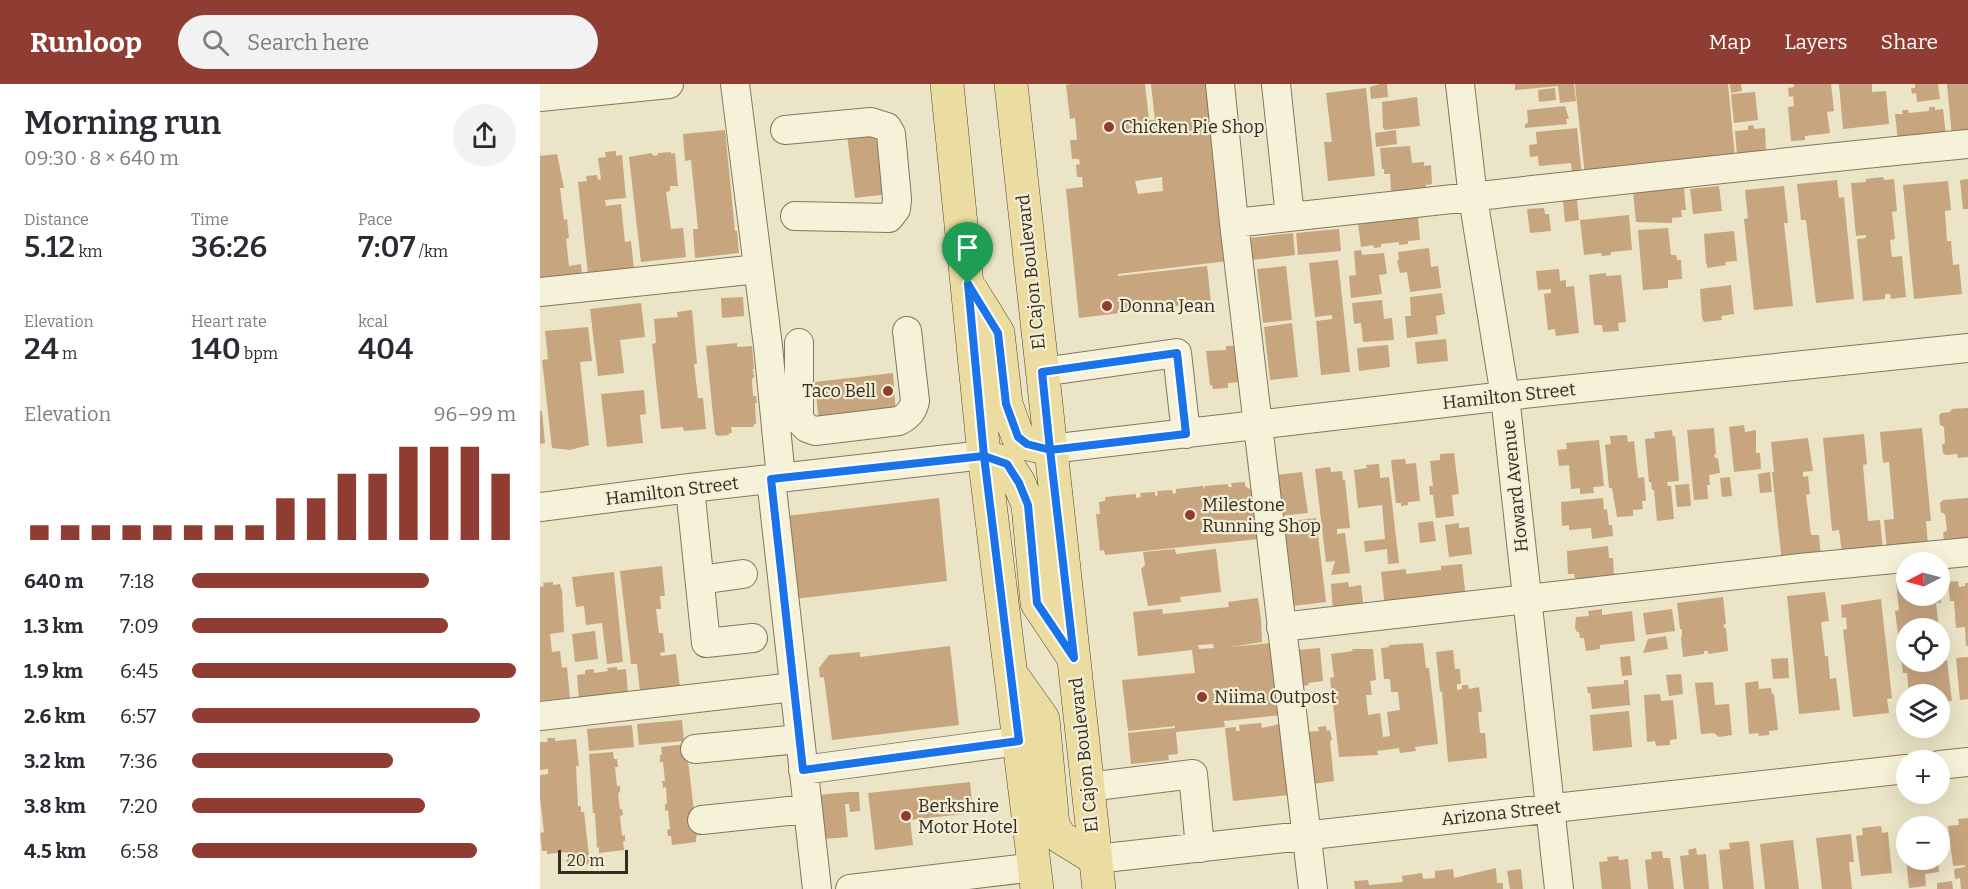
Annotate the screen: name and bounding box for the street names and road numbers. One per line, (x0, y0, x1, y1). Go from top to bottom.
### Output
street label: El Cajon Boulevard (1012, 193, 1050, 351)
street label: Hamilton Street (1441, 378, 1577, 414)
street label: Howard Avenue (1497, 419, 1533, 553)
street label: Hamilton Street (604, 472, 740, 510)
street label: El Cajon Boulevard (1065, 676, 1103, 834)
street label: Arizona Street (1440, 796, 1562, 830)

